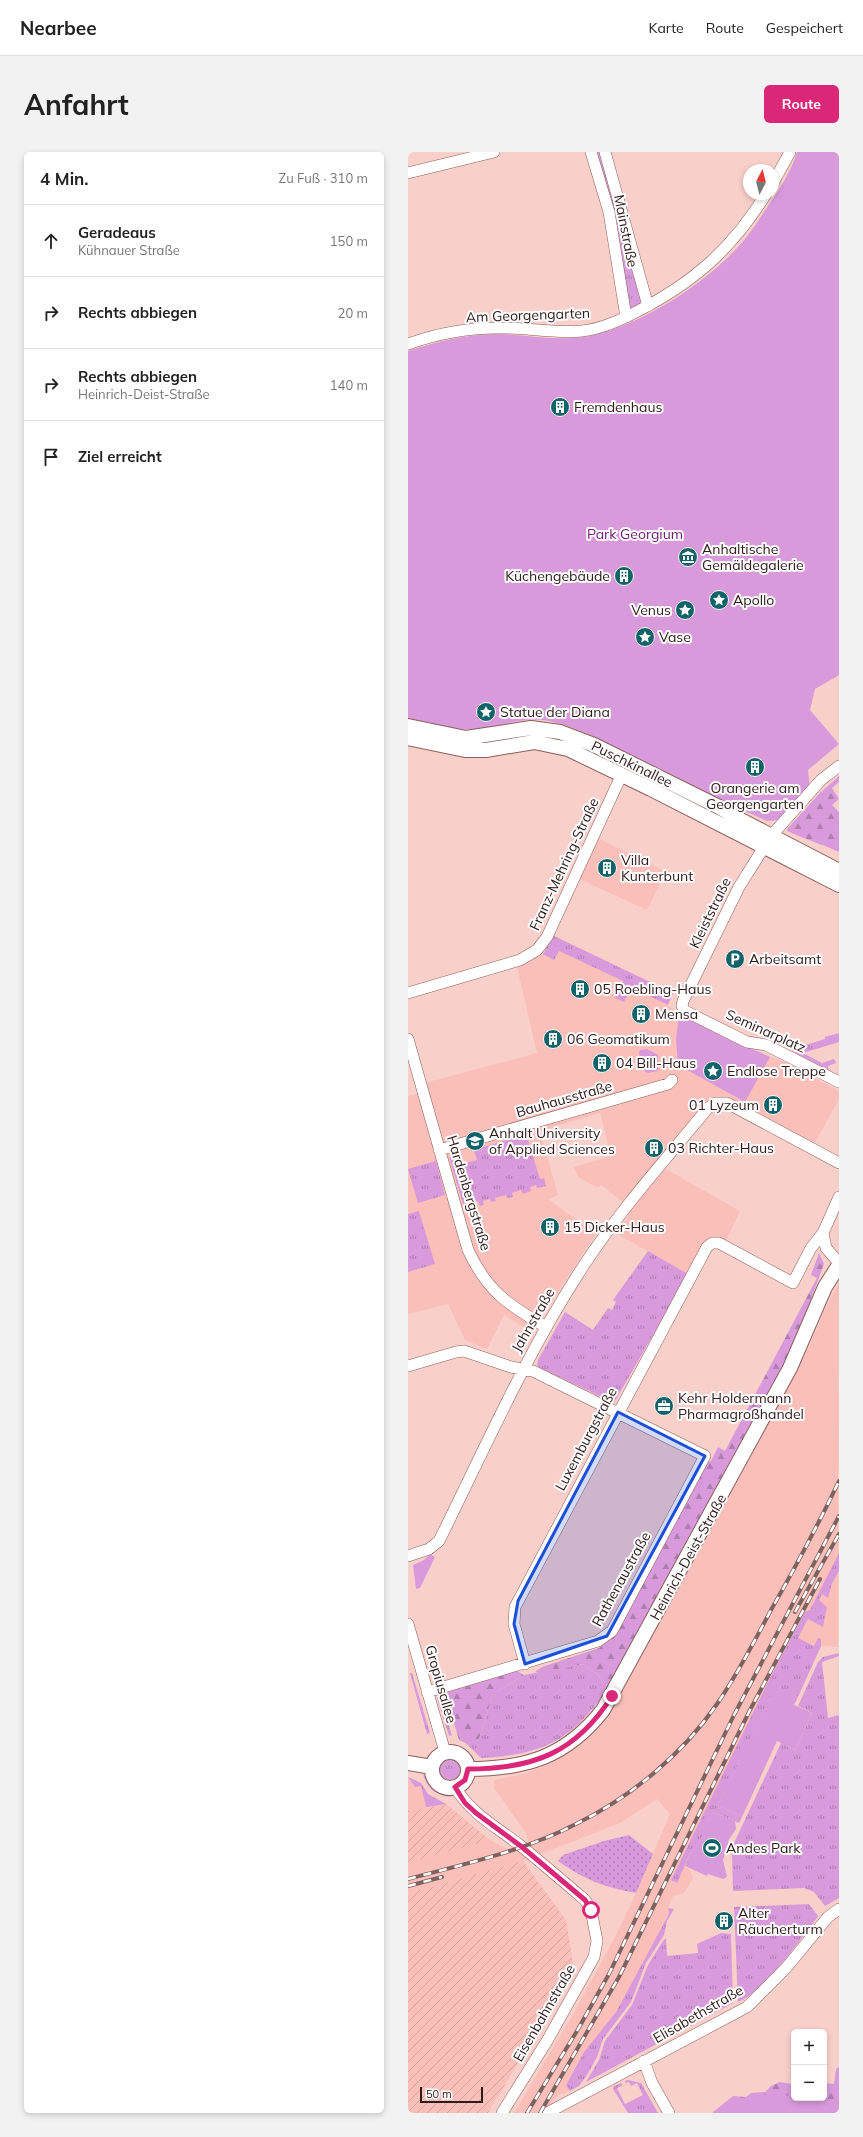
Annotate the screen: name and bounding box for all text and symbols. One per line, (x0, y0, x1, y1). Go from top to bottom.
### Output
text: Nearbee (20, 16, 97, 40)
text: Karte (649, 19, 684, 37)
text: Route (706, 19, 744, 37)
text: Gespeichert (766, 19, 843, 37)
button: Route (764, 85, 839, 123)
text: Anfahrt (24, 87, 129, 122)
north arrow (743, 164, 779, 200)
text: 4 Min. (40, 168, 89, 189)
text: Zu Fuß · 310 m (279, 170, 368, 186)
street label: Mainstraße (610, 193, 642, 269)
text: Geradeaus (78, 223, 156, 242)
icon: ahead (40, 230, 62, 252)
text: 150 m (330, 233, 368, 249)
text: Kühnauer Straße (78, 242, 180, 258)
icon: right (40, 302, 62, 324)
text: Rechts abbiegen (78, 303, 197, 322)
street label: Am Georgengarten (466, 304, 590, 326)
text: 20 m (338, 305, 368, 321)
text: Rechts abbiegen (78, 367, 197, 386)
icon: right (40, 374, 62, 396)
text: 140 m (330, 377, 368, 393)
text: Heinrich-Deist-Straße (78, 386, 210, 402)
building icon: Fremdenhaus (549, 396, 571, 418)
place label: Fremdenhaus (574, 398, 663, 416)
icon: arrive (40, 446, 62, 468)
text: Ziel erreicht (78, 447, 162, 466)
park label: Park Georgium (587, 525, 683, 543)
place label: Anhaltische Gemäldegalerie (702, 540, 804, 574)
museum icon: Anhaltische Gemäldegalerie (677, 546, 699, 568)
building icon: Küchengebäude (613, 565, 635, 587)
place label: Küchengebäude (505, 567, 610, 585)
place icon: Apollo (708, 589, 730, 611)
place label: Apollo (733, 591, 774, 609)
place icon: Venus (674, 599, 696, 621)
place label: Venus (631, 601, 671, 619)
place icon: Vase (634, 626, 656, 648)
place label: Vase (659, 628, 691, 646)
place icon: Statue der Diana (475, 701, 497, 723)
place label: Statue der Diana (500, 703, 610, 721)
street label: Puschkinallee (588, 737, 676, 791)
building icon: Orangerie am Georgengarten (744, 756, 766, 778)
place label: Orangerie am Georgengarten (706, 779, 804, 813)
street label: Franz-Mehring-Straße (525, 795, 603, 933)
place label: Villa Kunterbunt (621, 851, 693, 885)
building icon: Villa Kunterbunt (596, 857, 618, 879)
street label: Kleiststraße (685, 875, 735, 951)
parking icon: Arbeitsamt (724, 948, 746, 970)
place label: Arbeitsamt (749, 950, 821, 968)
building icon: 05 Roebling-Haus (569, 978, 591, 1000)
place label: 05 Roebling-Haus (594, 980, 711, 998)
building icon: Mensa (630, 1003, 652, 1025)
place label: Mensa (655, 1005, 698, 1023)
street label: Seminarplatz (723, 1005, 809, 1057)
building icon: 06 Geomatikum (542, 1028, 564, 1050)
place label: 06 Geomatikum (567, 1030, 670, 1048)
building icon: 04 Bill-Haus (591, 1052, 613, 1074)
place label: 04 Bill-Haus (616, 1054, 696, 1072)
place icon: Endlose Treppe (702, 1060, 724, 1082)
place label: Endlose Treppe (727, 1062, 826, 1080)
street label: Bauhausstraße (514, 1077, 614, 1121)
building icon: 01 Lyzeum (762, 1094, 784, 1116)
place label: 01 Lyzeum (689, 1096, 759, 1114)
place label: Anhalt University of Applied Sciences (489, 1124, 615, 1158)
school or university icon: Anhalt University of Applied Sciences (464, 1130, 486, 1152)
street label: Hardenbergstraße (443, 1133, 495, 1253)
building icon: 03 Richter-Haus (643, 1137, 665, 1159)
place label: 03 Richter-Haus (668, 1139, 774, 1157)
building icon: 15 Dicker-Haus (539, 1216, 561, 1238)
place label: 15 Dicker-Haus (564, 1218, 665, 1236)
street label: Jahnstraße (507, 1285, 559, 1355)
street label: Luxemburgstraße (551, 1384, 621, 1494)
place label: Kehr Holdermann Pharmagroßhandel (678, 1389, 804, 1423)
office icon: Kehr Holdermann Pharmagroßhandel (653, 1395, 675, 1417)
street label: Heinrich-Deist-Straße (646, 1491, 730, 1623)
street label: Rathenaustraße (588, 1529, 654, 1629)
street label: Gropiusallee (421, 1643, 461, 1725)
route end (603, 1687, 621, 1705)
sports icon: Andes Park (701, 1837, 723, 1859)
place label: Andes Park (726, 1839, 801, 1857)
route start (582, 1901, 600, 1919)
place label: Alter Räucherturm (738, 1904, 823, 1938)
building icon: Alter Räucherturm (713, 1910, 735, 1932)
street label: Eisenbahnstraße (509, 1961, 579, 2065)
street label: Elisabethstraße (650, 1981, 746, 2047)
map controls (791, 2029, 827, 2101)
button: + (791, 2029, 827, 2065)
button: − (791, 2065, 827, 2101)
scale bar (420, 2085, 483, 2104)
text: 50 m (426, 2087, 452, 2101)

